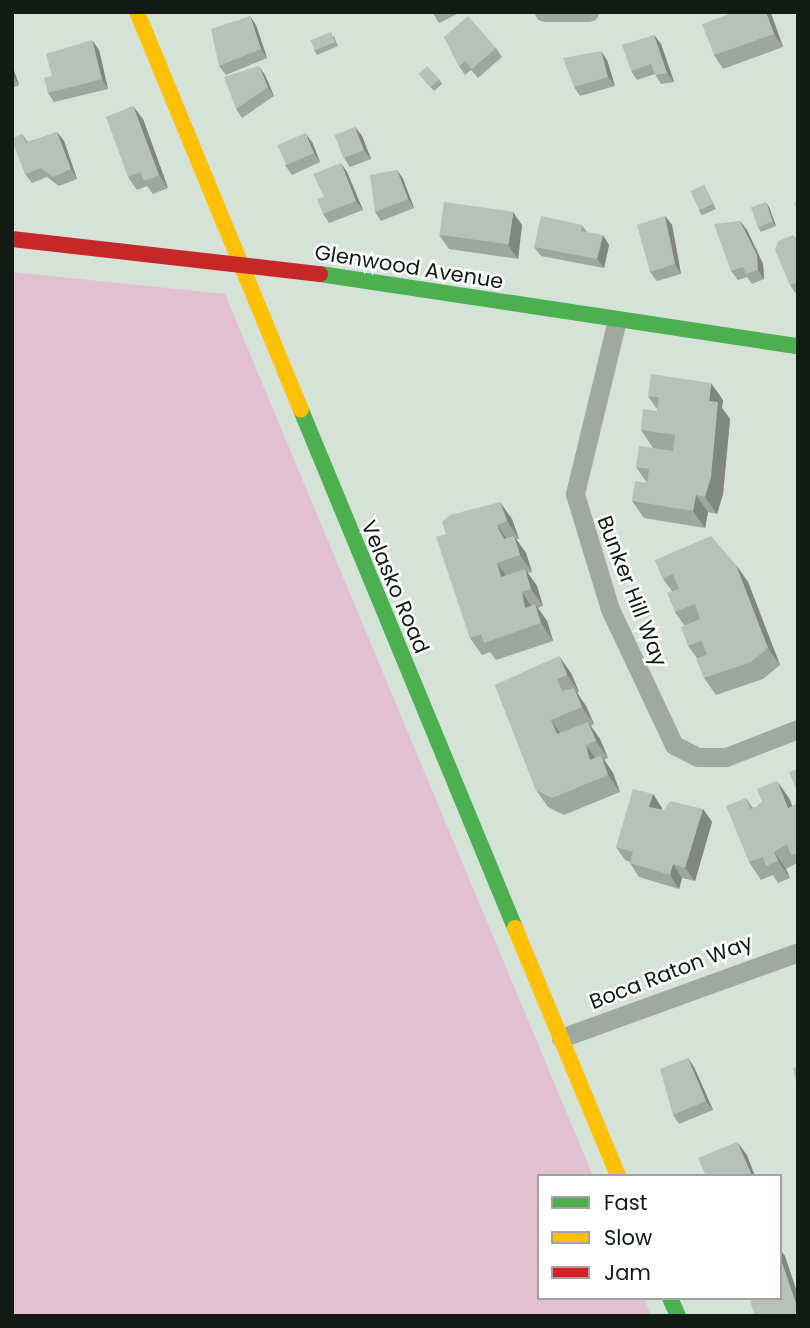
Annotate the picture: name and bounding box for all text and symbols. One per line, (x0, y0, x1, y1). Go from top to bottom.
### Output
street label: Glenwood Avenue (313, 240, 505, 294)
street label: Bunker Hill Way (592, 512, 672, 670)
street label: Velasko Road (356, 517, 434, 657)
street label: Boca Raton Way (586, 929, 756, 1015)
legend (537, 1174, 782, 1300)
text: Fast (604, 1188, 647, 1217)
text: Slow (604, 1223, 652, 1252)
text: Jam (604, 1258, 651, 1287)

